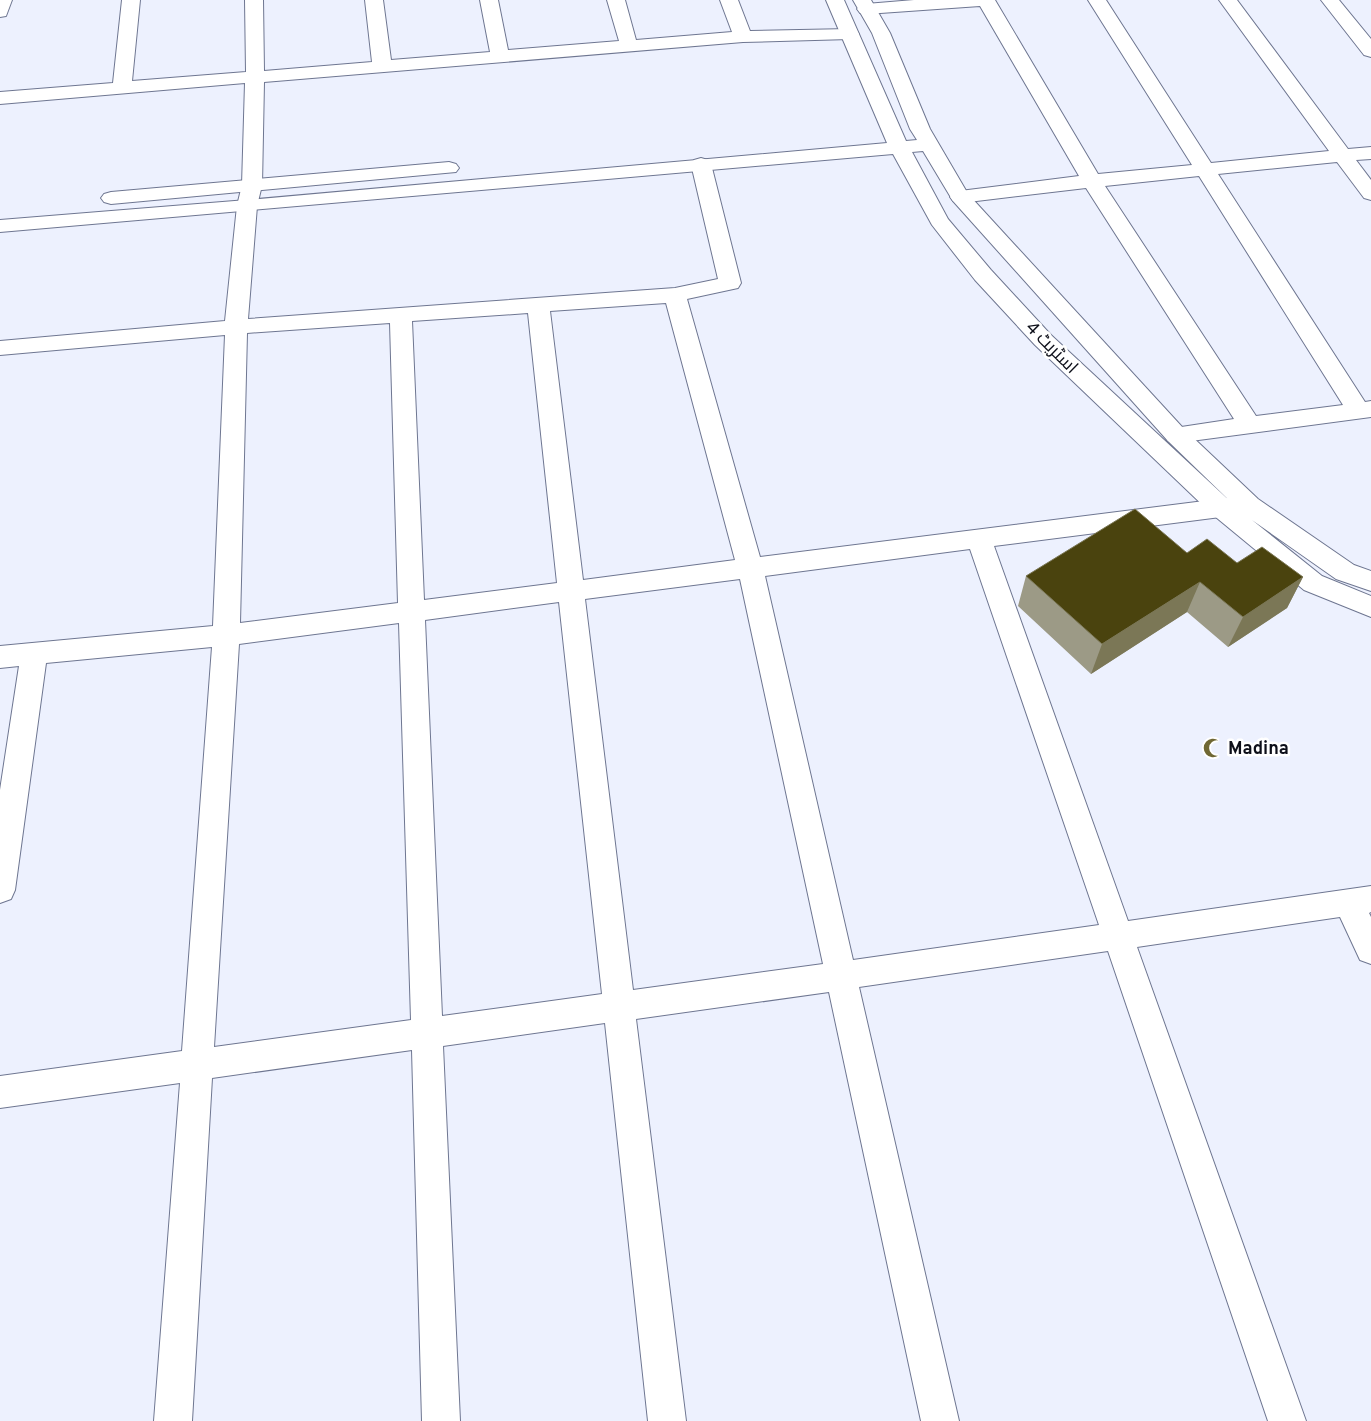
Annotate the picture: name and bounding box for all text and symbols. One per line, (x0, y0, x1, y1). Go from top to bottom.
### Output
street label: اسٹریٹ 4 (1020, 317, 1082, 379)
mosque icon: Madina (1202, 737, 1224, 759)
place label: Madina (1228, 738, 1289, 761)

